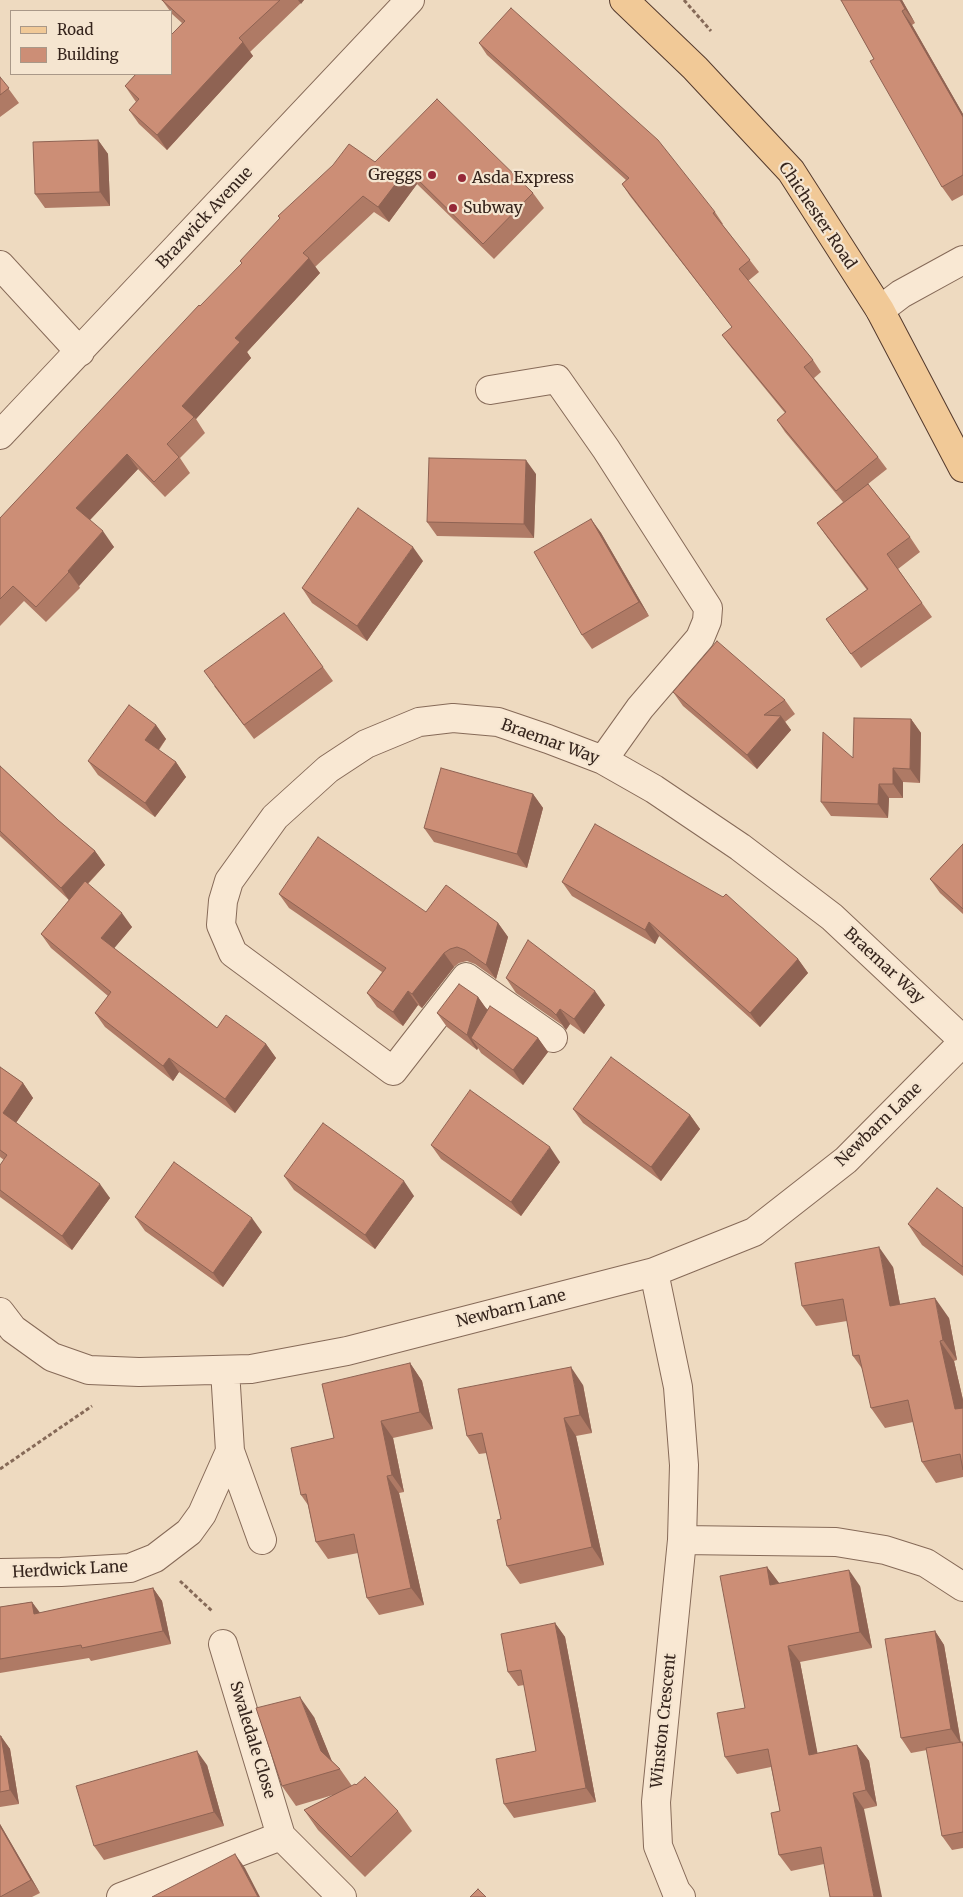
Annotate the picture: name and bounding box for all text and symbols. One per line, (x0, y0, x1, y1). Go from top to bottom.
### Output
legend (10, 10, 172, 75)
text: Road (57, 20, 93, 39)
text: Building (57, 45, 119, 64)
street label: Chichester Road (774, 159, 860, 273)
street label: Brazwick Avenue (153, 163, 257, 273)
place label: Greggs (368, 165, 422, 185)
place label: Asda Express (472, 168, 574, 188)
marker: Greggs (426, 169, 438, 181)
marker: Asda Express (456, 172, 468, 184)
place label: Subway (463, 198, 523, 218)
marker: Subway (447, 202, 459, 214)
street label: Braemar Way (498, 715, 602, 769)
street label: Braemar Way (840, 924, 928, 1008)
street label: Newbarn Lane (832, 1079, 926, 1171)
street label: Newbarn Lane (454, 1286, 568, 1332)
street label: Herdwick Lane (12, 1557, 128, 1583)
street label: Winston Crescent (647, 1653, 681, 1789)
street label: Swaledale Close (225, 1679, 279, 1801)

